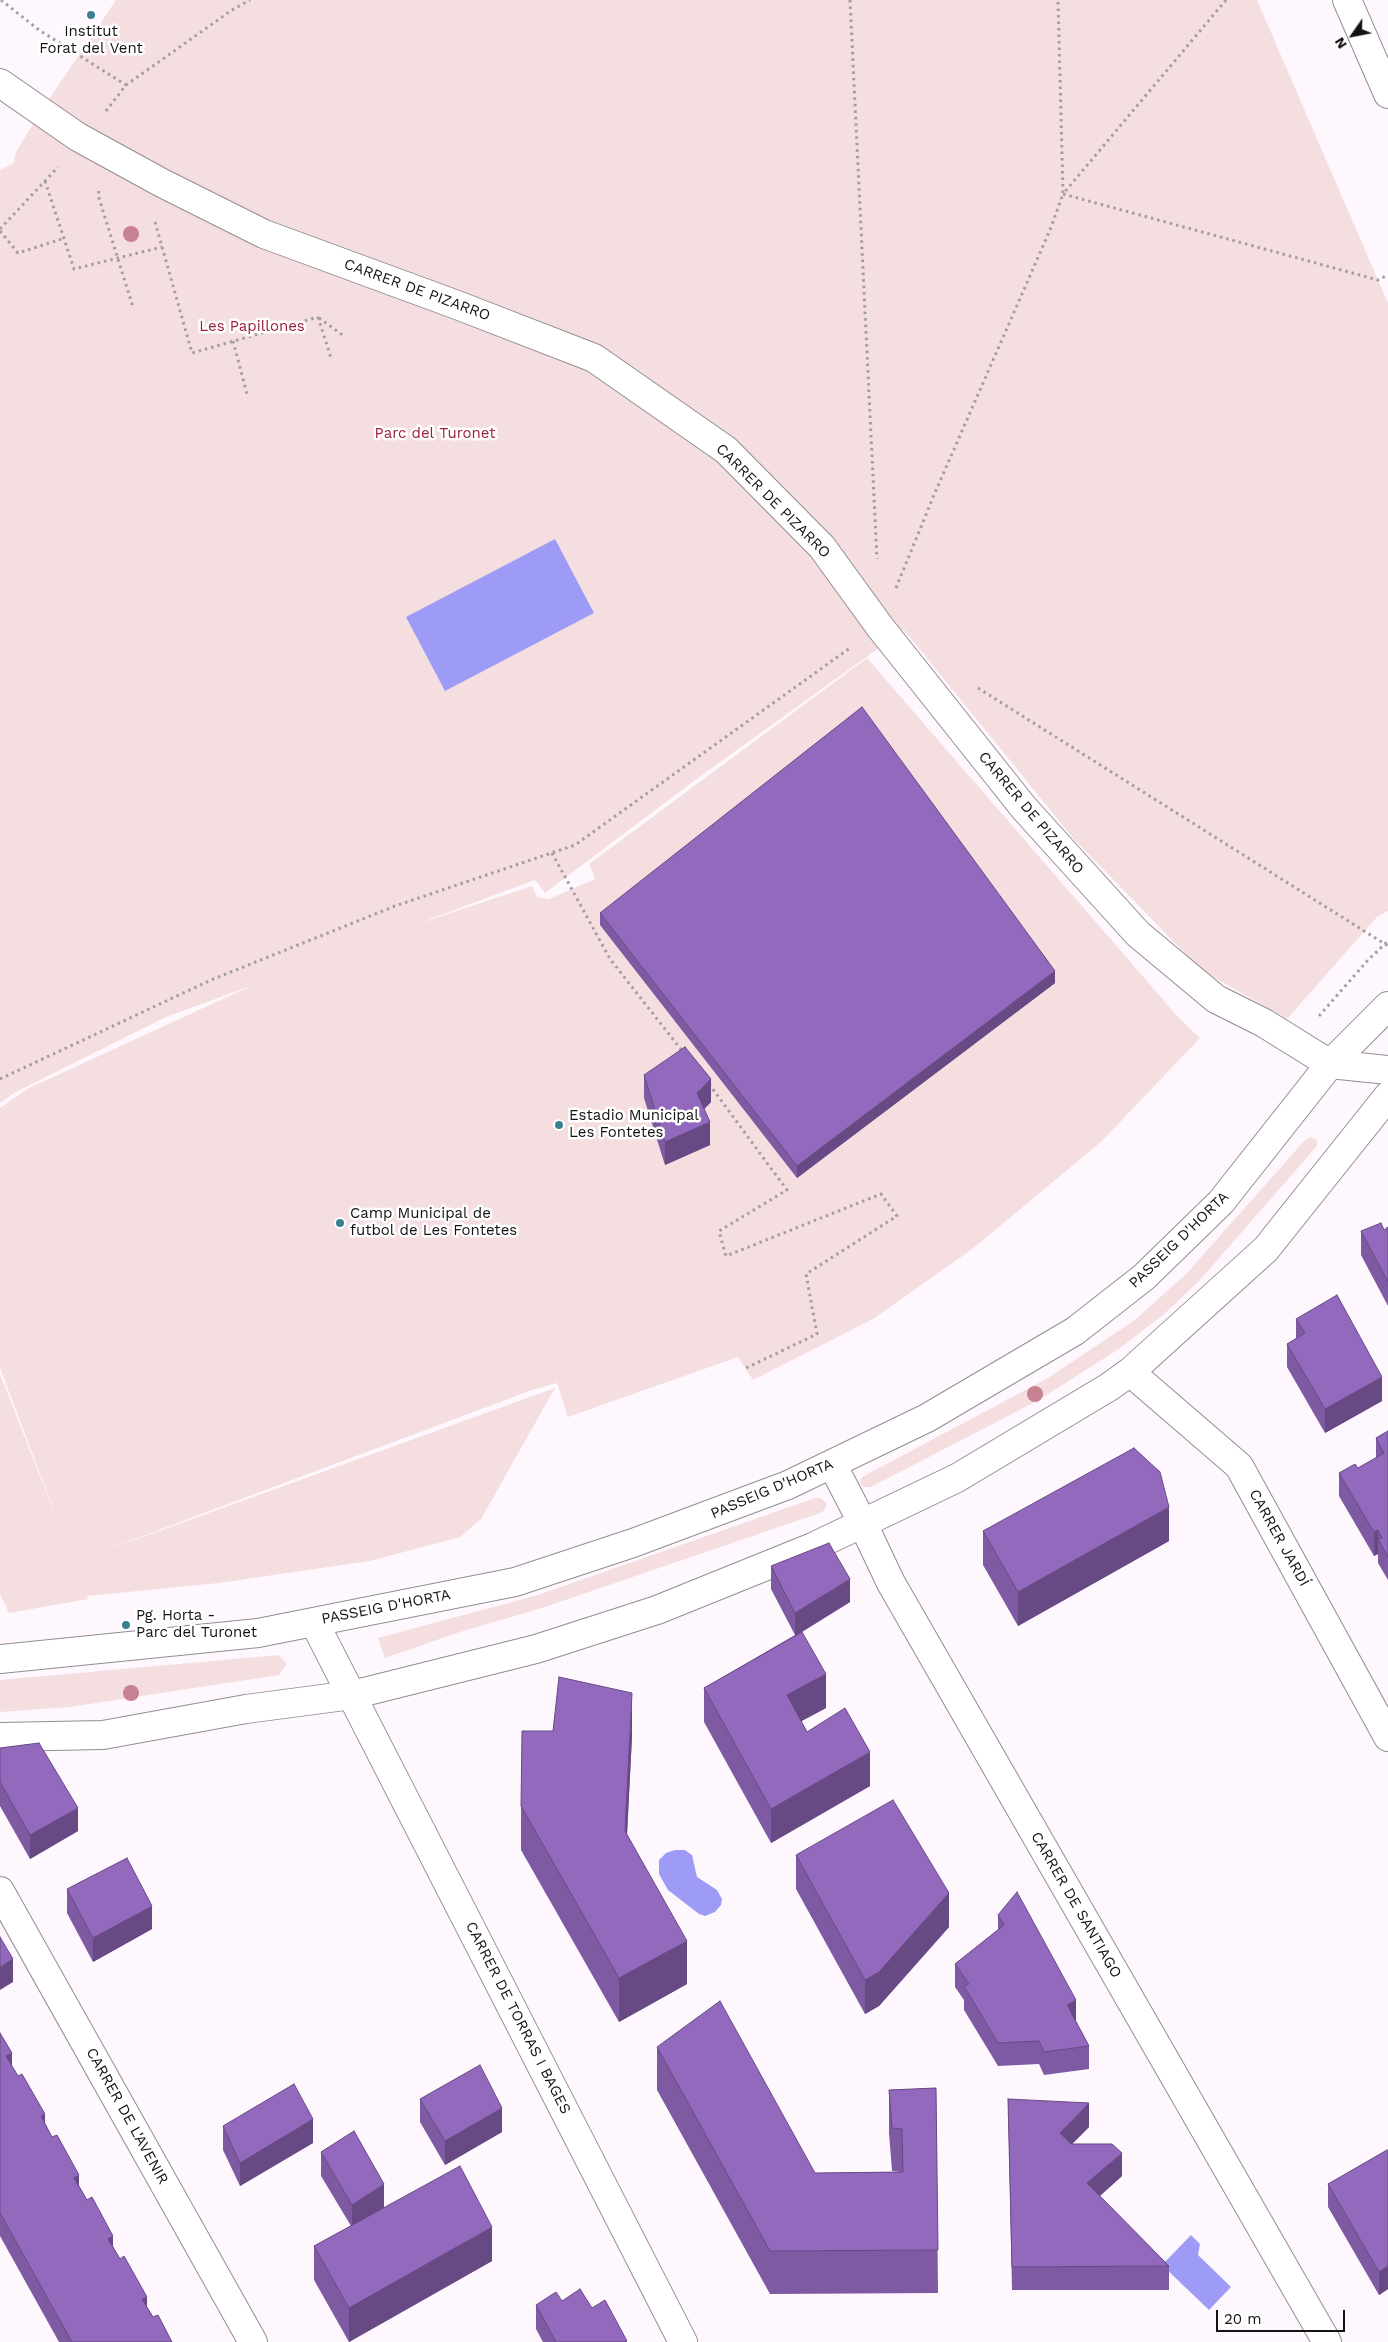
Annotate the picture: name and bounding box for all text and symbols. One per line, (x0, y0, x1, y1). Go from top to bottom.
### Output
marker: Institut Forat del Vent (85, 9, 97, 21)
north arrow (1328, 10, 1378, 60)
place label: Institut Forat del Vent (39, 23, 143, 58)
text: N (1331, 34, 1350, 52)
street label: CARRER DE PIZARRO (341, 255, 493, 325)
park label: Les Papillones (199, 318, 305, 336)
park label: Parc del Turonet (374, 425, 496, 443)
street label: CARRER DE PIZARRO (712, 440, 834, 562)
street label: CARRER DE PIZARRO (975, 748, 1087, 878)
place label: Estadio Municipal Les Fontetes (569, 1107, 699, 1142)
marker: Estadio Municipal Les Fontetes (553, 1119, 565, 1131)
street label: PASSEIG D'HORTA (1126, 1188, 1232, 1292)
place label: Camp Municipal de futbol de Les Fontetes (350, 1205, 517, 1240)
marker: Camp Municipal de futbol de Les Fontetes (334, 1217, 346, 1229)
street label: PASSEIG D'HORTA (708, 1455, 836, 1523)
street label: CARRER JARDÍ (1245, 1486, 1313, 1590)
street label: PASSEIG D'HORTA (320, 1586, 452, 1628)
place label: Pg. Horta - Parc del Turonet (136, 1607, 257, 1642)
marker: Pg. Horta - Parc del Turonet (120, 1619, 132, 1631)
street label: CARRER DE SANTIAGO (1027, 1829, 1125, 1981)
street label: CARRER DE TORRAS I BAGES (462, 1919, 574, 2117)
street label: CARRER DE L'AVENIR (82, 2045, 172, 2187)
scale bar (1218, 2300, 1347, 2332)
text: 20 m (1224, 2310, 1262, 2328)

